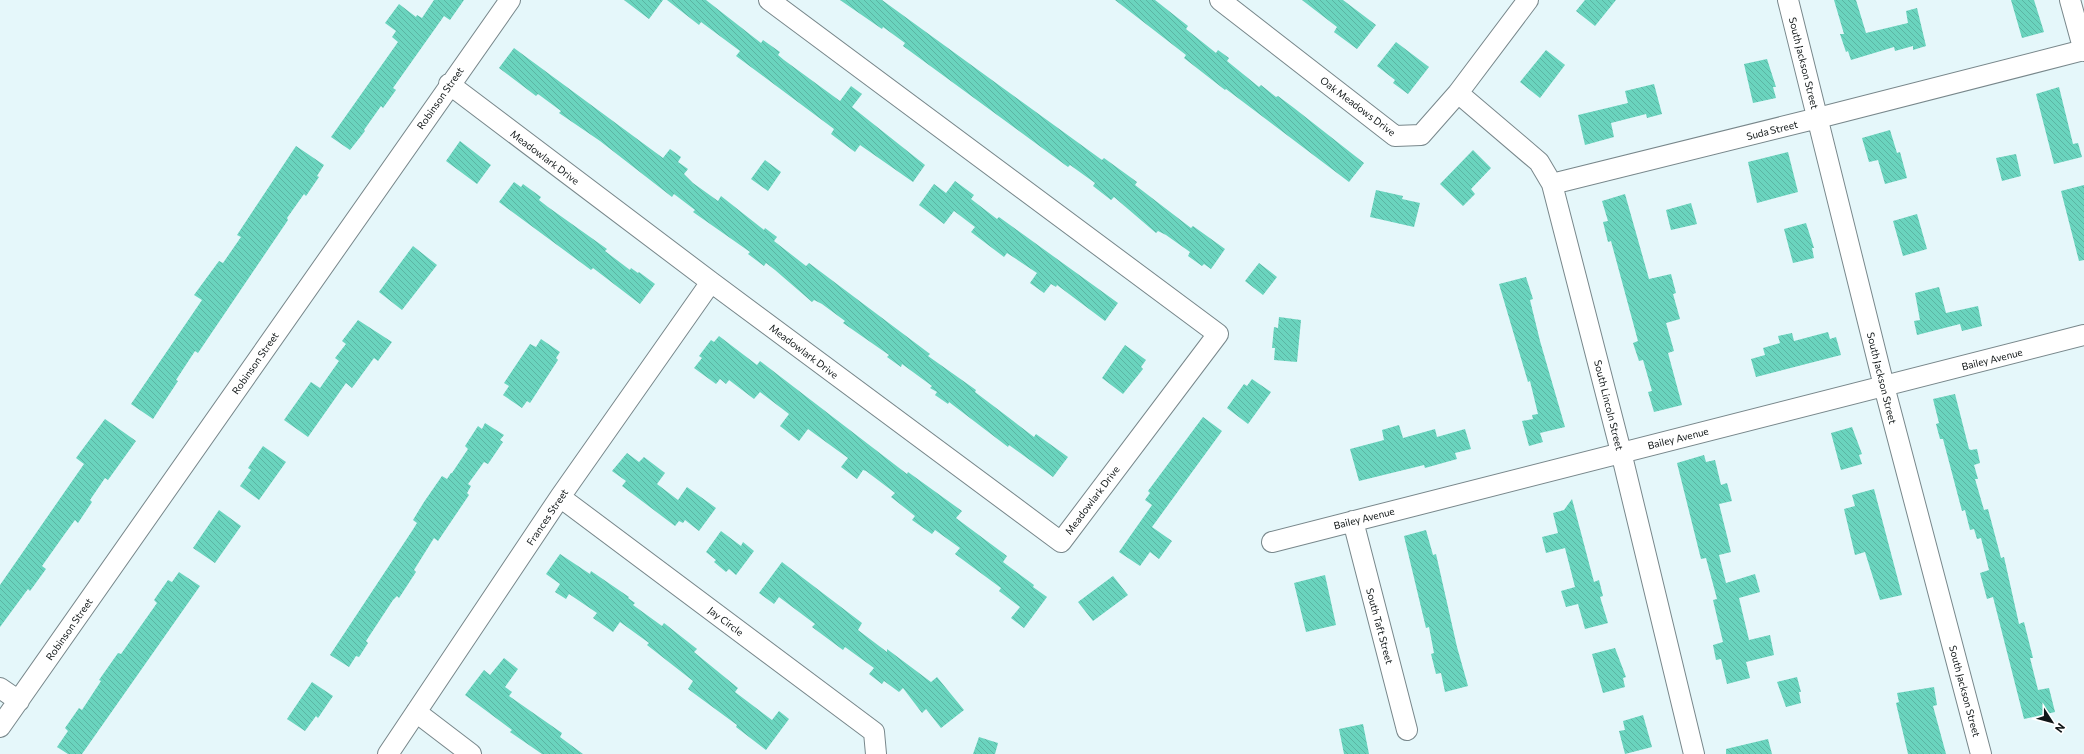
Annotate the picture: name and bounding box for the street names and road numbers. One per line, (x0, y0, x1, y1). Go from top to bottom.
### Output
street label: South Jackson Street (1787, 16, 1821, 110)
street label: Robinson Street (414, 65, 466, 131)
street label: Oak Meadows Drive (1318, 74, 1398, 138)
street label: Suda Street (1745, 118, 1799, 142)
street label: Meadowlark Drive (508, 127, 582, 187)
street label: Meadowlark Drive (767, 321, 841, 381)
street label: Robinson Street (229, 330, 281, 396)
street label: South Jackson Street (1865, 331, 1899, 425)
street label: Bailey Avenue (1960, 346, 2024, 372)
street label: South Lincoln Street (1592, 359, 1626, 451)
street label: Bailey Avenue (1646, 425, 1710, 451)
street label: Meadowlark Drive (1062, 463, 1122, 537)
street label: Frances Street (524, 487, 570, 547)
street label: Bailey Avenue (1332, 505, 1396, 531)
street label: South Taft Street (1364, 587, 1396, 665)
street label: Robinson Street (43, 596, 95, 662)
street label: Jay Circle (706, 604, 746, 638)
street label: South Jackson Street (1947, 644, 1983, 738)

